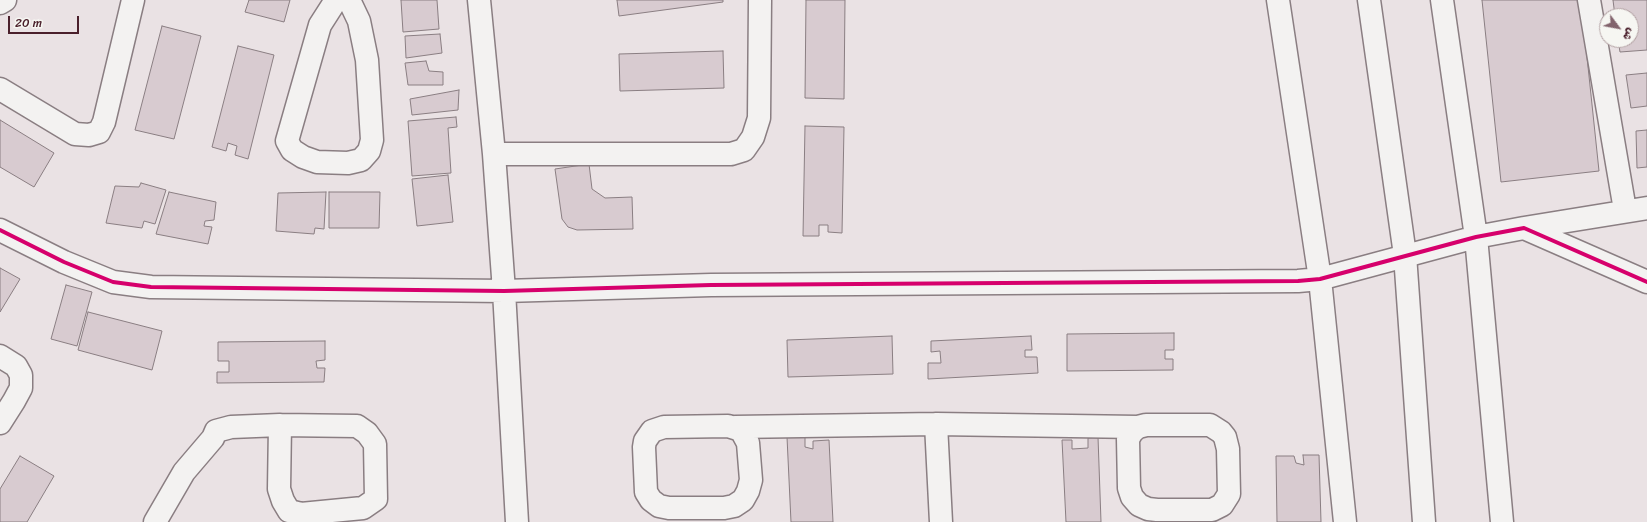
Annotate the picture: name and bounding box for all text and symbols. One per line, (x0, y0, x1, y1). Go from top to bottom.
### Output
scale bar (10, 8, 81, 34)
north arrow (1599, 8, 1639, 48)
text: 20 m (15, 12, 42, 34)
text: ش (1617, 24, 1640, 44)

